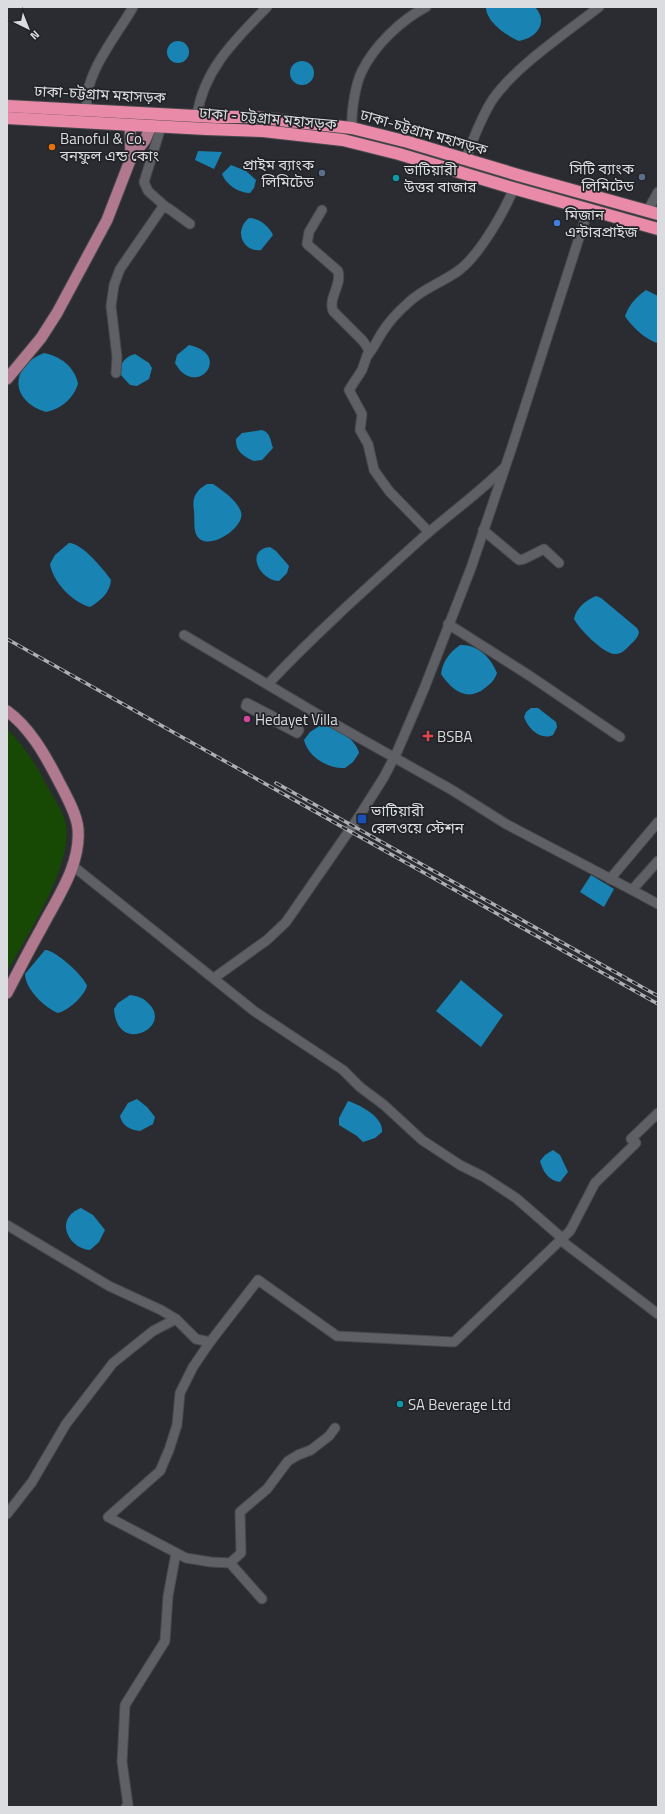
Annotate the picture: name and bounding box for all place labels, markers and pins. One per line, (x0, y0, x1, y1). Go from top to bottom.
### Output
place label: Banoful & Co. বনফুল এন্ড কোং (59, 127, 160, 167)
marker: Banoful & Co. বনফুল এন্ড কোং (47, 142, 57, 152)
place label: প্রাইম ব্যাংক লিমিটেড (242, 153, 315, 193)
place label: সিটি ব্যাংক লিমিটেড (569, 157, 635, 197)
place label: ভাটিয়ারী উত্তর বাজার (403, 158, 477, 198)
marker: প্রাইম ব্যাংক লিমিটেড (317, 168, 327, 178)
marker: সিটি ব্যাংক লিমিটেড (637, 172, 647, 182)
marker: ভাটিয়ারী উত্তর বাজার (391, 173, 401, 183)
place label: মিজান এন্টারপ্রাইজ (564, 203, 639, 243)
marker: মিজান এন্টারপ্রাইজ (552, 218, 562, 228)
place label: Hedayet Villa (255, 708, 338, 731)
marker: Hedayet Villa (242, 714, 252, 724)
place label: BSBA (437, 725, 472, 748)
marker: BSBA (422, 730, 434, 742)
place label: ভাটিয়ারী রেলওয়ে স্টেশন (370, 799, 465, 839)
marker: ভাটিয়ারী রেলওয়ে স্টেশন (356, 813, 368, 825)
place label: SA Beverage Ltd (408, 1393, 511, 1416)
marker: SA Beverage Ltd (395, 1399, 405, 1409)

